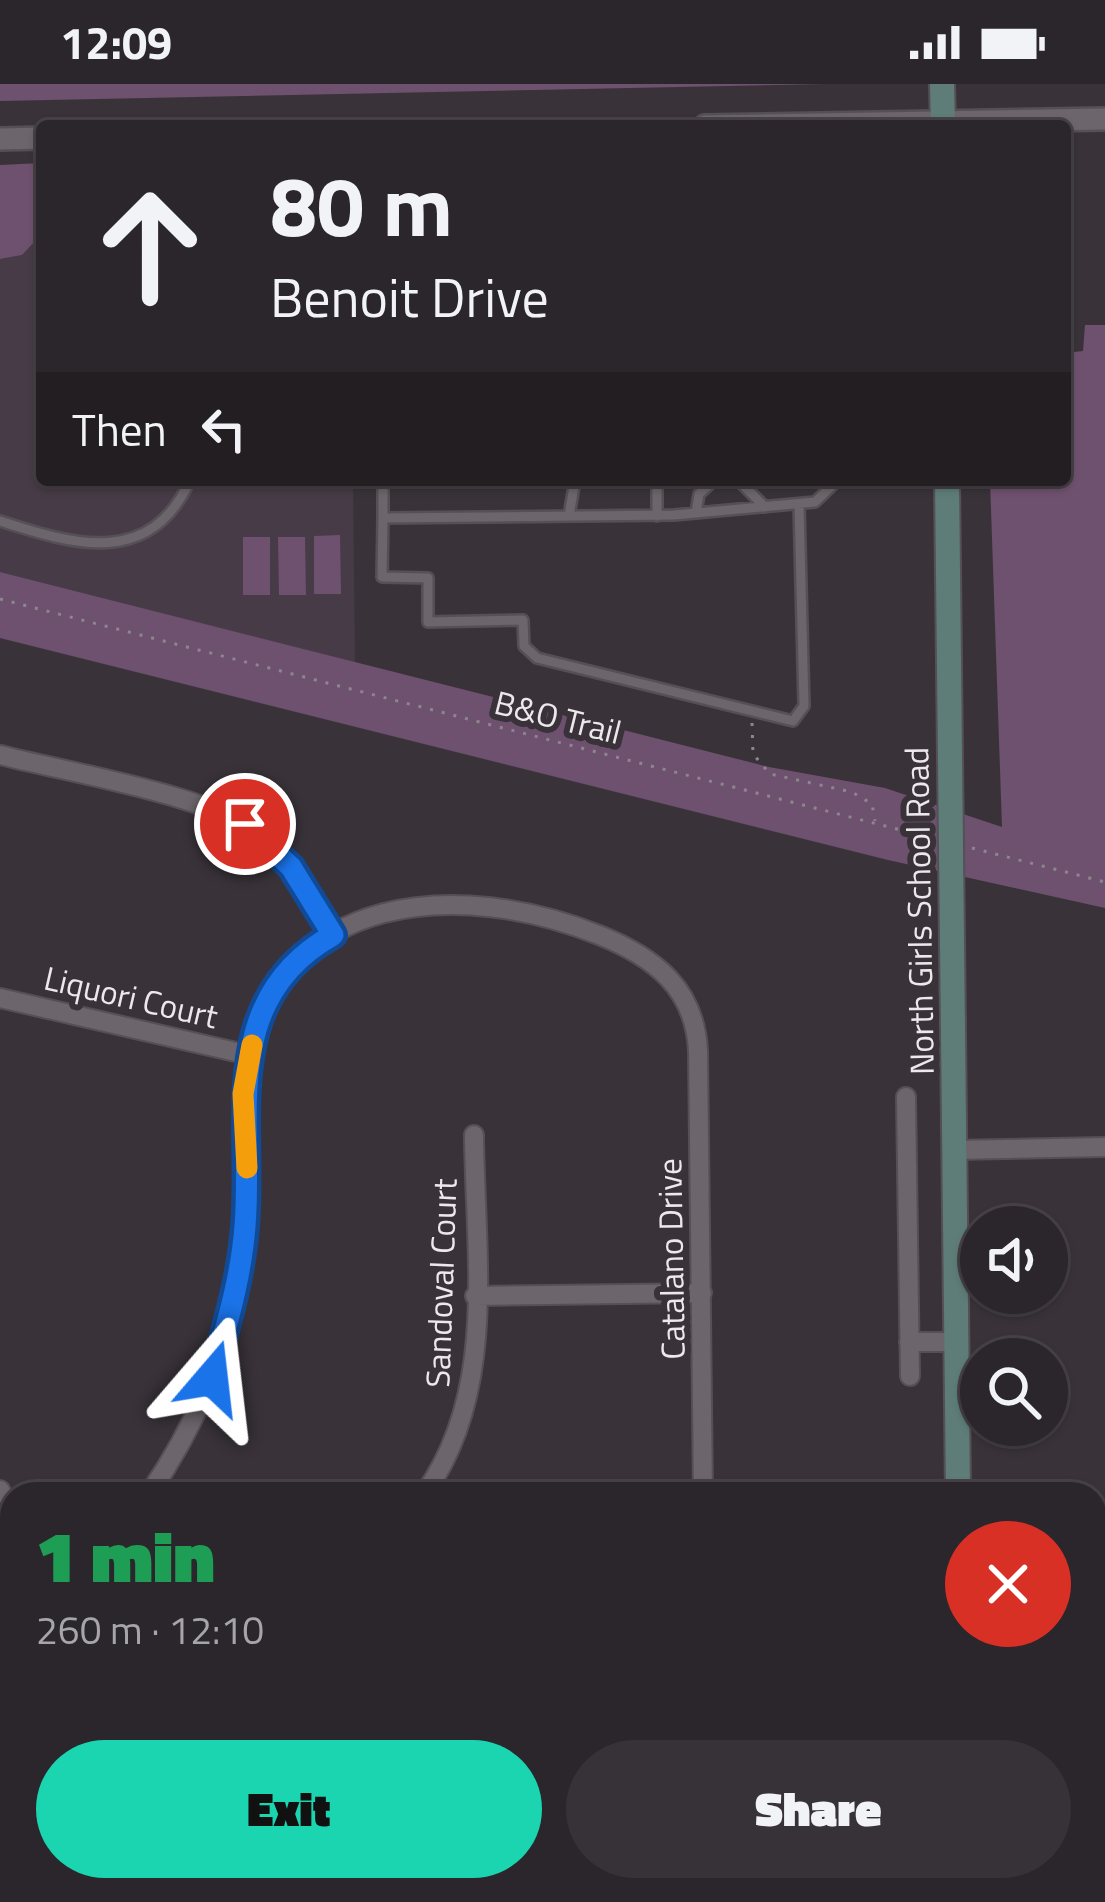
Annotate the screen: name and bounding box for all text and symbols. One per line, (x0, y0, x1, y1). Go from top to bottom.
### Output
text: 12:09 (60, 8, 172, 76)
text: 80 m (270, 141, 453, 269)
icon: ahead (72, 168, 228, 324)
text: Benoit Drive (270, 256, 549, 338)
text: Then (72, 395, 167, 463)
icon: left (191, 396, 257, 462)
street label: B&O Trail (489, 677, 627, 757)
street label: North Girls School Road (891, 747, 947, 1075)
pin (194, 773, 296, 875)
icon: arrive (212, 791, 278, 857)
street label: Liquori Court (39, 953, 223, 1041)
street label: Catalano Drive (644, 1158, 698, 1360)
street label: Sandoval Court (412, 1177, 470, 1388)
map controls (960, 1206, 1068, 1446)
button: sound (960, 1206, 1068, 1314)
position arrow (149, 1315, 275, 1441)
button: search (960, 1338, 1068, 1446)
text: 1 min (36, 1500, 215, 1610)
button: close (945, 1521, 1071, 1647)
text: 260 m · 12:10 (36, 1600, 264, 1659)
button: Exit (36, 1740, 542, 1878)
button: Share (566, 1740, 1071, 1878)

